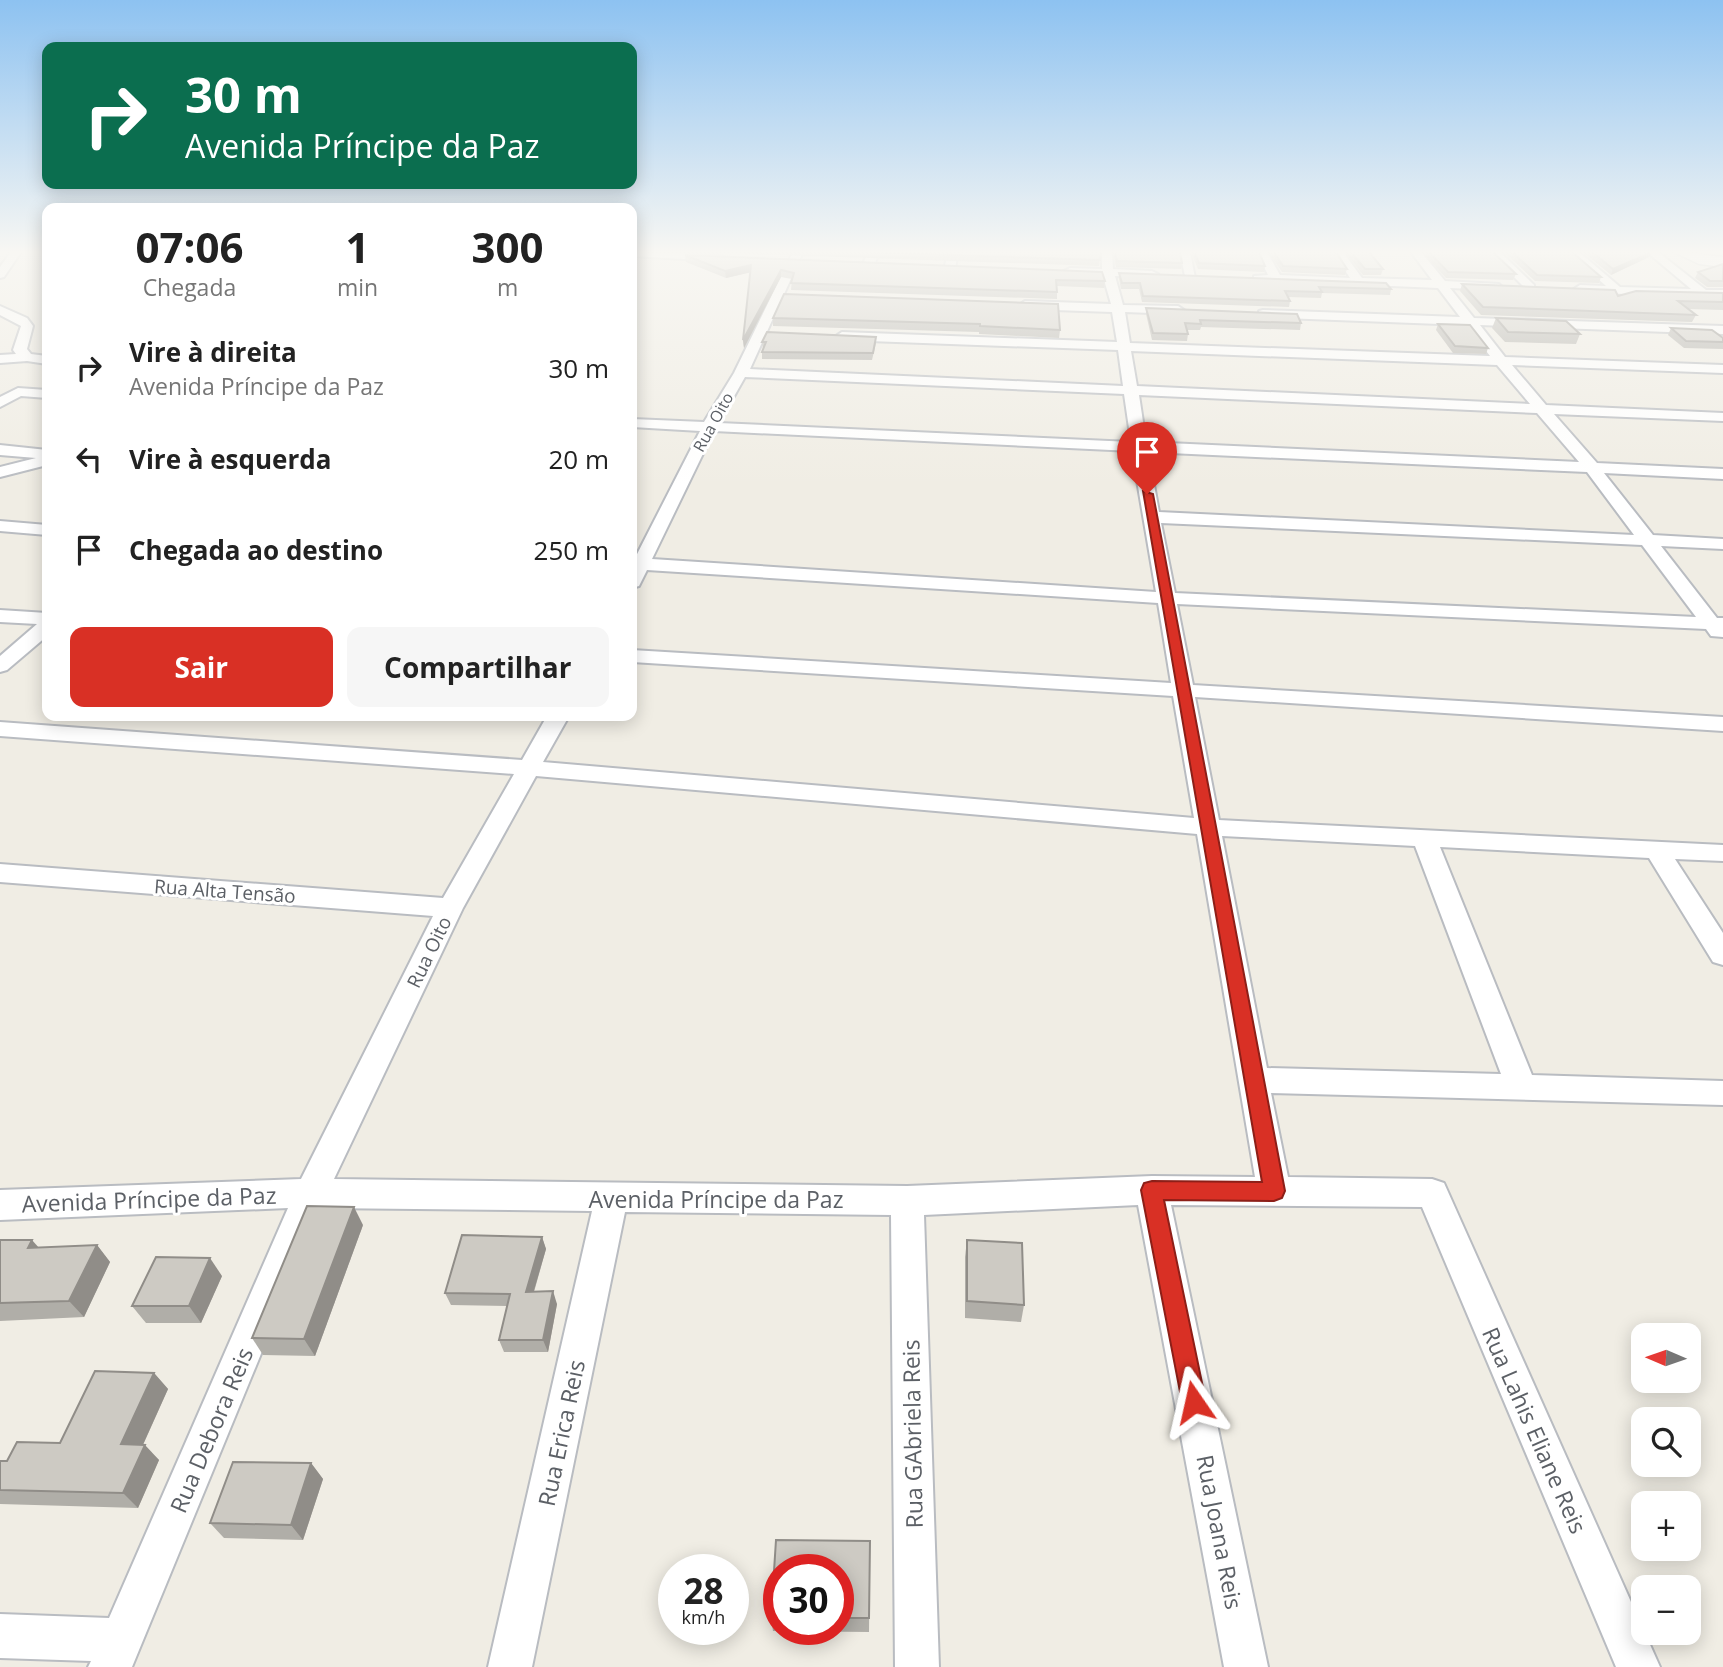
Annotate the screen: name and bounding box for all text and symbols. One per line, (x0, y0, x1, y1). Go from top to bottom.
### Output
text: 30 m (185, 61, 302, 127)
icon: right (70, 70, 161, 161)
text: Avenida Príncipe da Paz (185, 124, 540, 167)
text: 07:06 (135, 218, 243, 275)
text: 1 (345, 218, 370, 275)
text: 300 (472, 218, 544, 275)
text: Chegada (143, 271, 236, 303)
text: min (337, 271, 378, 303)
text: m (497, 271, 518, 303)
text: Vire à direita (129, 334, 297, 370)
icon: right (70, 349, 108, 387)
text: 30 m (548, 350, 609, 386)
text: Avenida Príncipe da Paz (129, 370, 384, 402)
street label: Rua Oito (688, 388, 738, 456)
pin (1117, 422, 1177, 494)
icon: arrive (1128, 433, 1166, 471)
icon: left (70, 440, 108, 478)
text: Vire à esquerda (129, 441, 331, 477)
text: 20 m (548, 441, 609, 477)
icon: arrive (70, 531, 108, 569)
text: Chegada ao destino (129, 532, 383, 568)
text: 250 m (534, 532, 609, 568)
button: Sair (70, 627, 333, 707)
button: Compartilhar (347, 627, 609, 707)
street label: Rua Alta Tensão (153, 873, 297, 909)
street label: Rua Oito (401, 912, 457, 992)
street label: Avenida Príncipe da Paz (21, 1179, 277, 1219)
street label: Avenida Príncipe da Paz (589, 1183, 843, 1215)
street label: Rua Lahis Eliane Reis (1475, 1322, 1595, 1538)
north arrow (1631, 1323, 1701, 1393)
map controls (1631, 1323, 1701, 1645)
street label: Rua GAbriela Reis (894, 1339, 930, 1529)
street label: Rua Debora Reis (162, 1342, 260, 1518)
street label: Rua Erica Reis (530, 1357, 592, 1509)
position arrow (1157, 1365, 1231, 1439)
button: search (1631, 1407, 1701, 1477)
street label: Rua Joana Reis (1189, 1452, 1251, 1612)
button: + (1631, 1491, 1701, 1561)
speed limit sign: 30 (763, 1554, 854, 1645)
text: 28 (683, 1567, 724, 1614)
button: − (1631, 1575, 1701, 1645)
text: km/h (682, 1605, 725, 1629)

